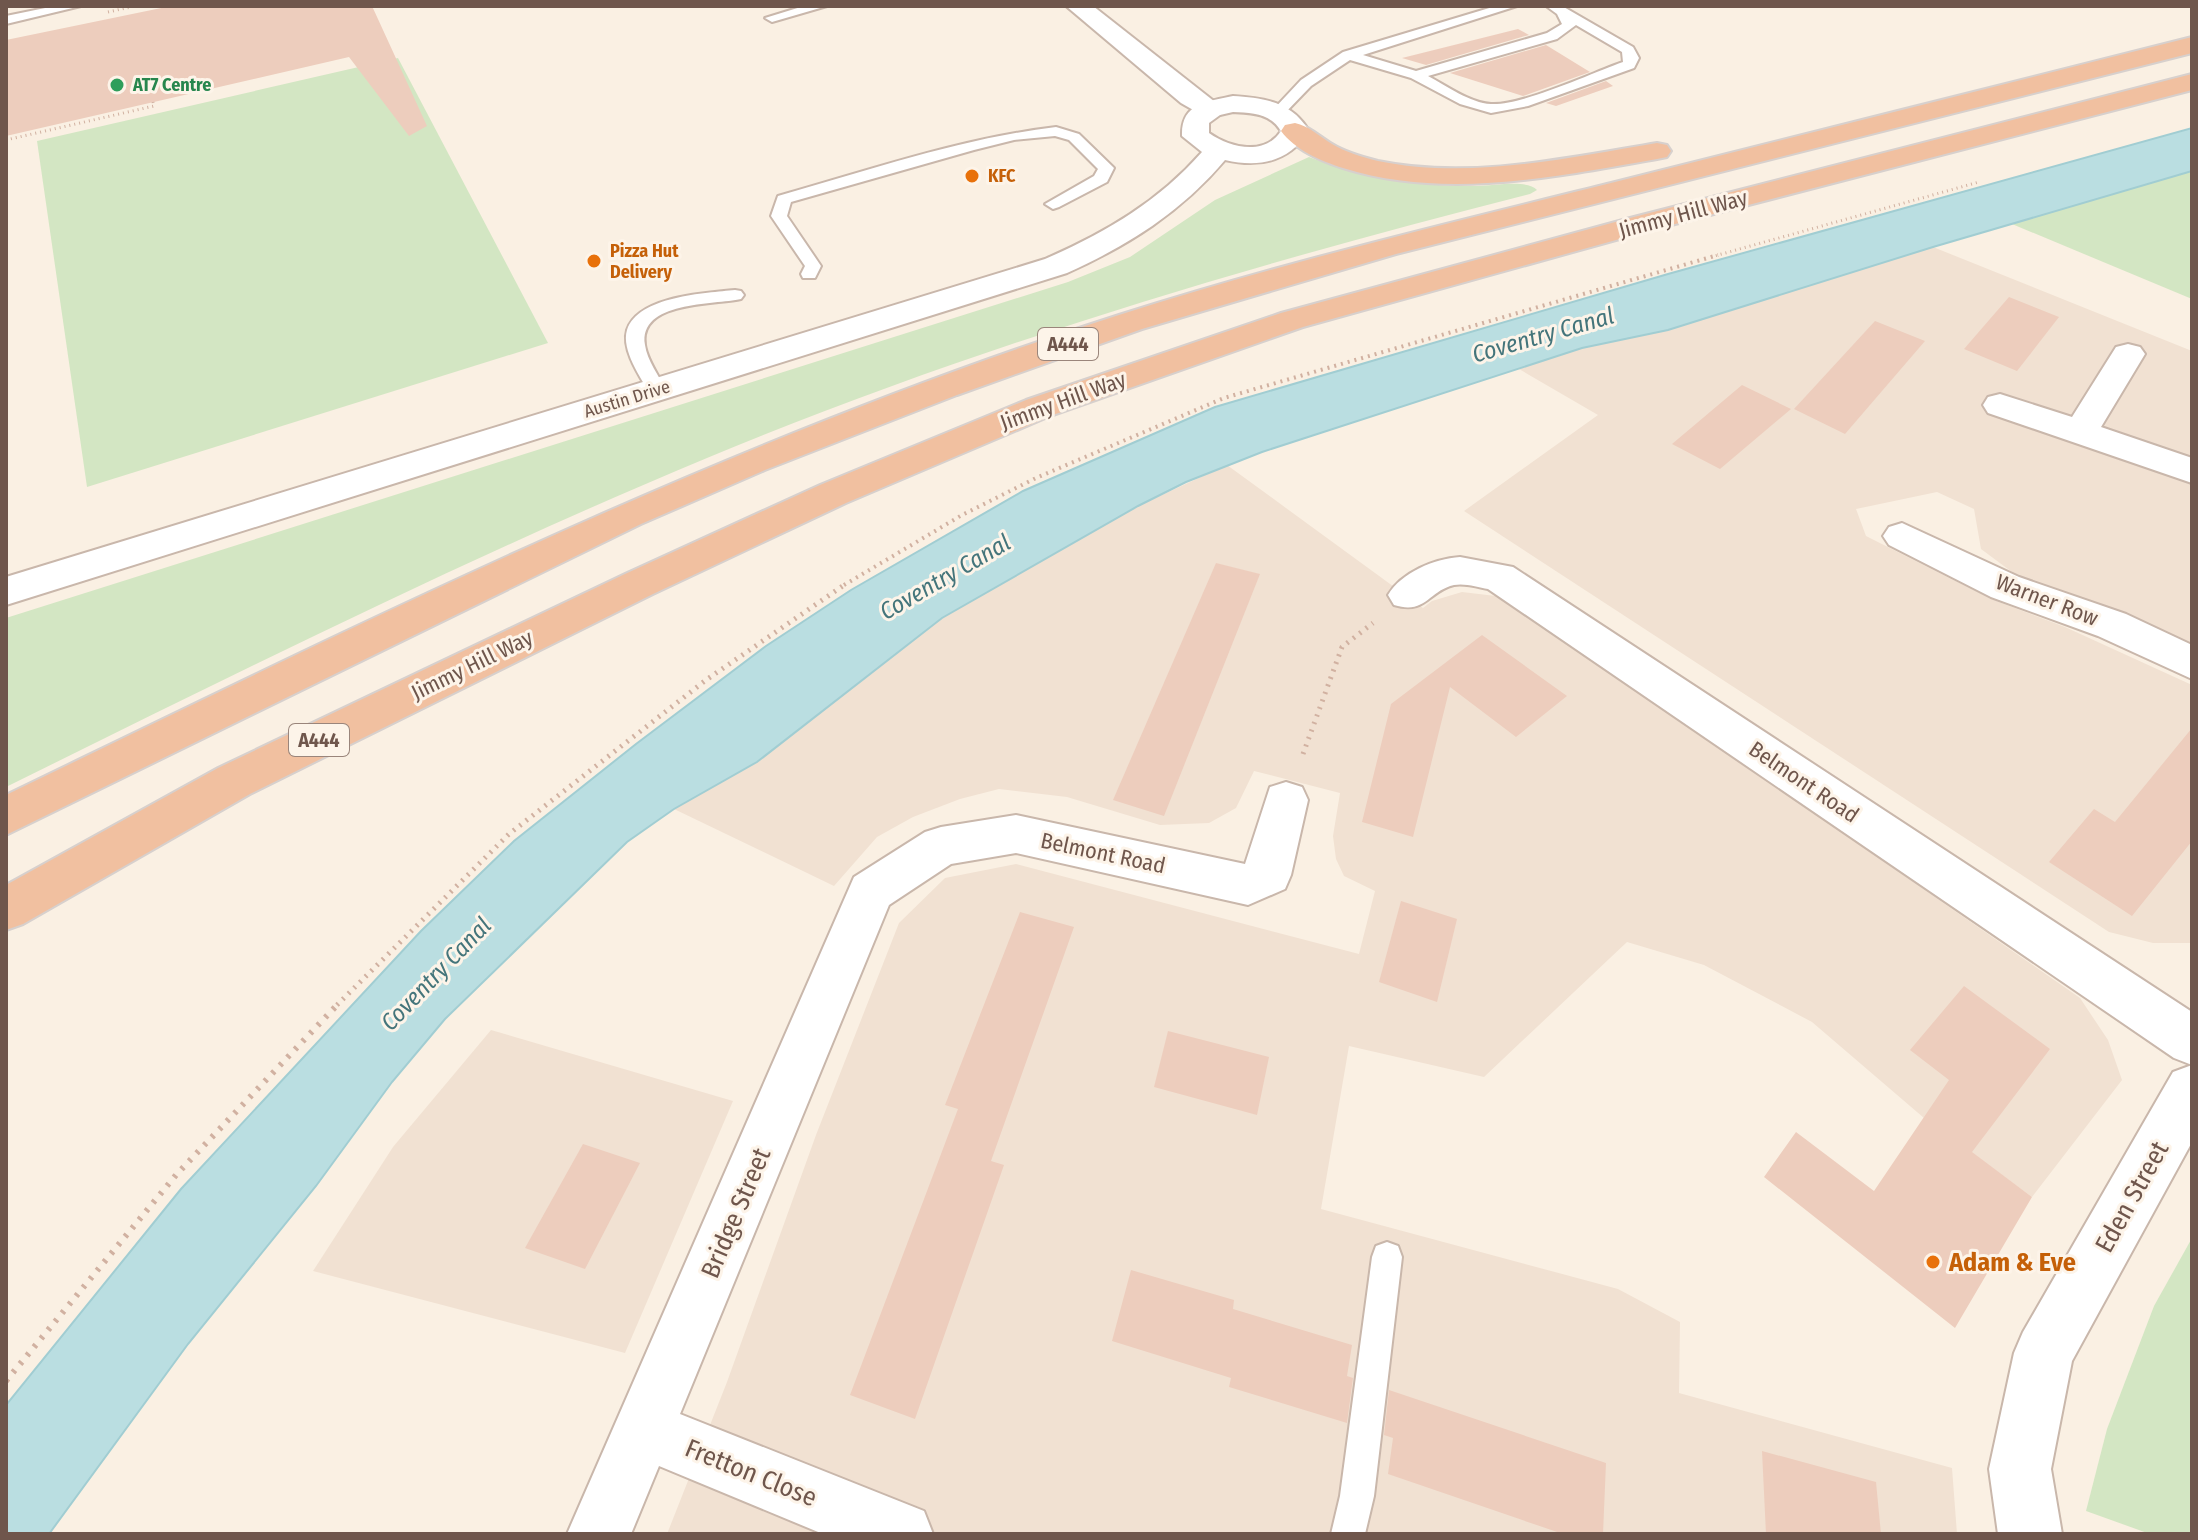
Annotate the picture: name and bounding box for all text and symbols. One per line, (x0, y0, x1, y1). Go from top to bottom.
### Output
place label: AT7 Centre (132, 74, 211, 96)
marker: AT7 Centre (108, 76, 126, 94)
place label: KFC (988, 165, 1016, 187)
marker: KFC (963, 167, 981, 185)
street label: Jimmy Hill Way (1616, 184, 1750, 244)
place label: Pizza Hut Delivery (610, 240, 679, 283)
marker: Pizza Hut Delivery (585, 252, 603, 270)
water label: Coventry Canal (1469, 301, 1617, 369)
road number: A444 (1038, 328, 1098, 360)
street label: Jimmy Hill Way (996, 366, 1130, 436)
street label: Austin Drive (581, 375, 673, 423)
water label: Coventry Canal (875, 528, 1015, 626)
street label: Warner Row (1992, 568, 2102, 632)
street label: Jimmy Hill Way (407, 624, 537, 706)
road number: A444 (289, 724, 349, 756)
street label: Belmont Road (1744, 735, 1864, 829)
street label: Belmont Road (1038, 827, 1168, 879)
water label: Coventry Canal (375, 912, 497, 1036)
street label: Eden Street (2089, 1136, 2175, 1258)
street label: Bridge Street (695, 1143, 778, 1283)
place label: Adam & Eve (1948, 1247, 2076, 1278)
marker: Adam & Eve (1924, 1253, 1942, 1271)
street label: Fretton Close (681, 1433, 821, 1513)

